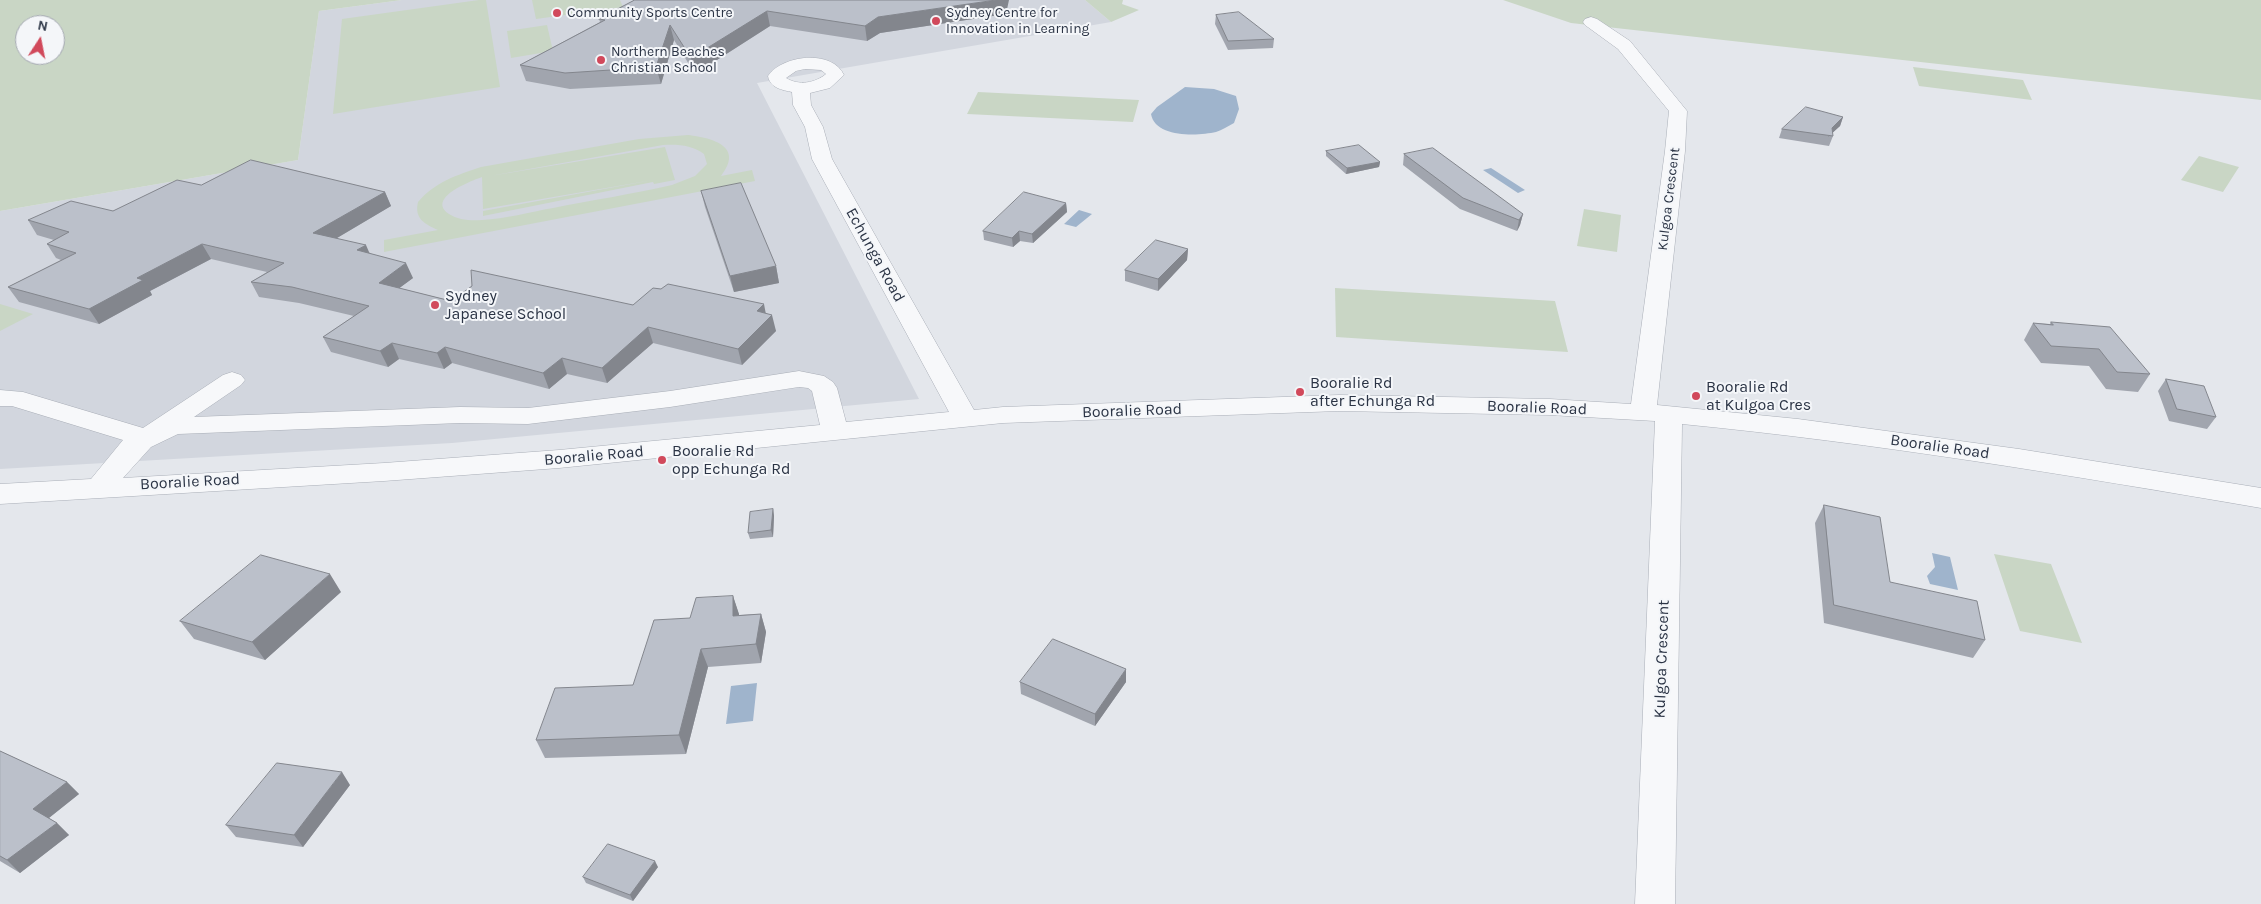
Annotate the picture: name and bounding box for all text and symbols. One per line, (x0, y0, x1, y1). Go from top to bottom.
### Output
place label: Community Sports Centre (567, 5, 733, 21)
place label: Sydney Centre for Innovation in Learning (946, 5, 1089, 38)
marker: Community Sports Centre (551, 7, 563, 19)
north arrow (15, 15, 65, 65)
marker: Sydney Centre for Innovation in Learning (930, 15, 942, 27)
text: N (36, 16, 49, 35)
place label: Northern Beaches Christian School (611, 44, 725, 76)
marker: Northern Beaches Christian School (595, 54, 607, 66)
street label: Kulgoa Crescent (1654, 146, 1684, 252)
street label: Echunga Road (841, 205, 909, 305)
place label: Sydney Japanese School (445, 286, 566, 324)
marker: Sydney Japanese School (429, 299, 441, 311)
place label: Booralie Rd after Echunga Rd (1310, 373, 1435, 411)
place label: Booralie Rd at Kulgoa Cres (1706, 377, 1811, 415)
marker: Booralie Rd after Echunga Rd (1294, 386, 1306, 398)
marker: Booralie Rd at Kulgoa Cres (1690, 390, 1702, 402)
street label: Booralie Road (1487, 397, 1587, 419)
street label: Booralie Road (1082, 400, 1182, 422)
street label: Booralie Road (1889, 431, 1991, 463)
place label: Booralie Rd opp Echunga Rd (672, 441, 790, 479)
street label: Booralie Road (543, 442, 645, 470)
marker: Booralie Rd opp Echunga Rd (656, 454, 668, 466)
street label: Booralie Road (140, 470, 240, 494)
street label: Kulgoa Crescent (1650, 599, 1674, 719)

